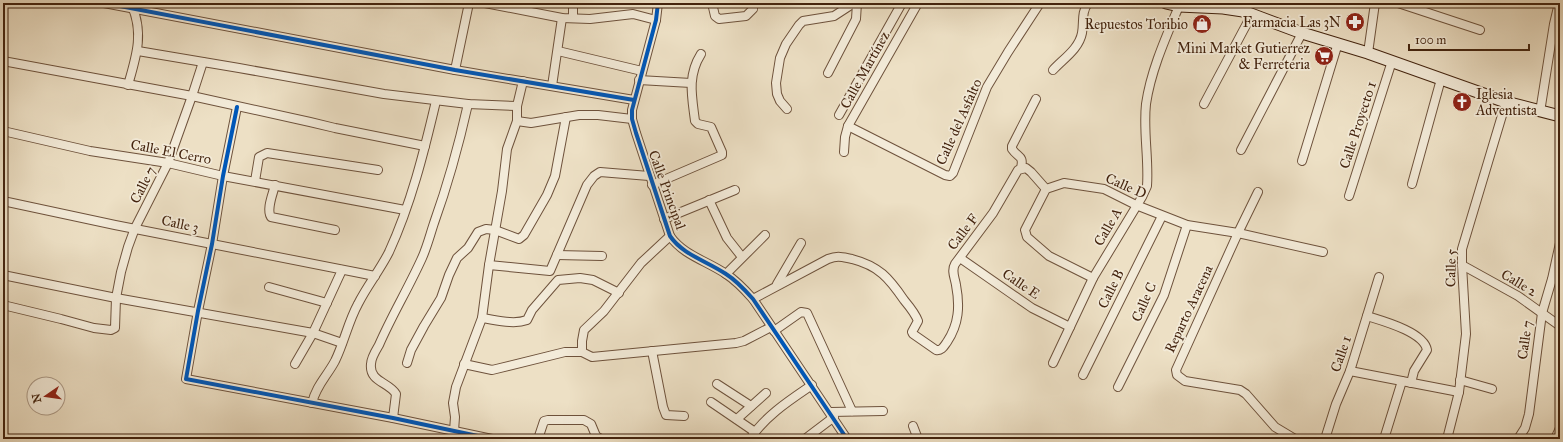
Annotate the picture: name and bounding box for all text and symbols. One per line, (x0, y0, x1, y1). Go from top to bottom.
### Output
pharmacy icon: Farmacia Las 3N (1344, 11, 1366, 33)
shop icon: Repuestos Toribio (1191, 13, 1213, 35)
place label: Farmacia Las 3N (1243, 14, 1341, 31)
place label: Repuestos Toribio (1084, 16, 1188, 33)
scale bar (1409, 26, 1529, 52)
street label: Calle Martínez (837, 28, 894, 112)
text: 100 m (1415, 33, 1446, 47)
place label: Mini Market Gutierrez & Ferreteria (1177, 40, 1311, 73)
supermarket icon: Mini Market Gutierrez & Ferreteria (1313, 45, 1335, 67)
street label: Calle del Asfalto (932, 76, 986, 168)
street label: Calle Proyecto 1 (1336, 79, 1380, 171)
place label: Iglesia Adventista (1475, 86, 1537, 119)
church icon: Iglesia Adventista (1451, 91, 1473, 113)
street label: Calle El Cerro (129, 136, 213, 168)
street label: Calle Principal (645, 148, 689, 232)
street label: Calle 7 (127, 164, 159, 206)
street label: Calle D (1103, 170, 1149, 202)
street label: Calle A (1090, 204, 1126, 249)
street label: Calle F (944, 211, 982, 253)
street label: Calle 3 (160, 212, 200, 236)
street label: Calle 5 (1442, 248, 1460, 287)
street label: Reparto Aracena (1161, 262, 1217, 356)
street label: Calle E (999, 265, 1043, 303)
street label: Calle 2 (1498, 266, 1540, 300)
street label: Calle B (1094, 267, 1128, 311)
street label: Calle C (1128, 280, 1160, 324)
street label: Calle 7 (1514, 319, 1536, 361)
street label: Calle 1 (1327, 333, 1355, 374)
north arrow (26, 376, 66, 416)
text: N (29, 391, 44, 404)

